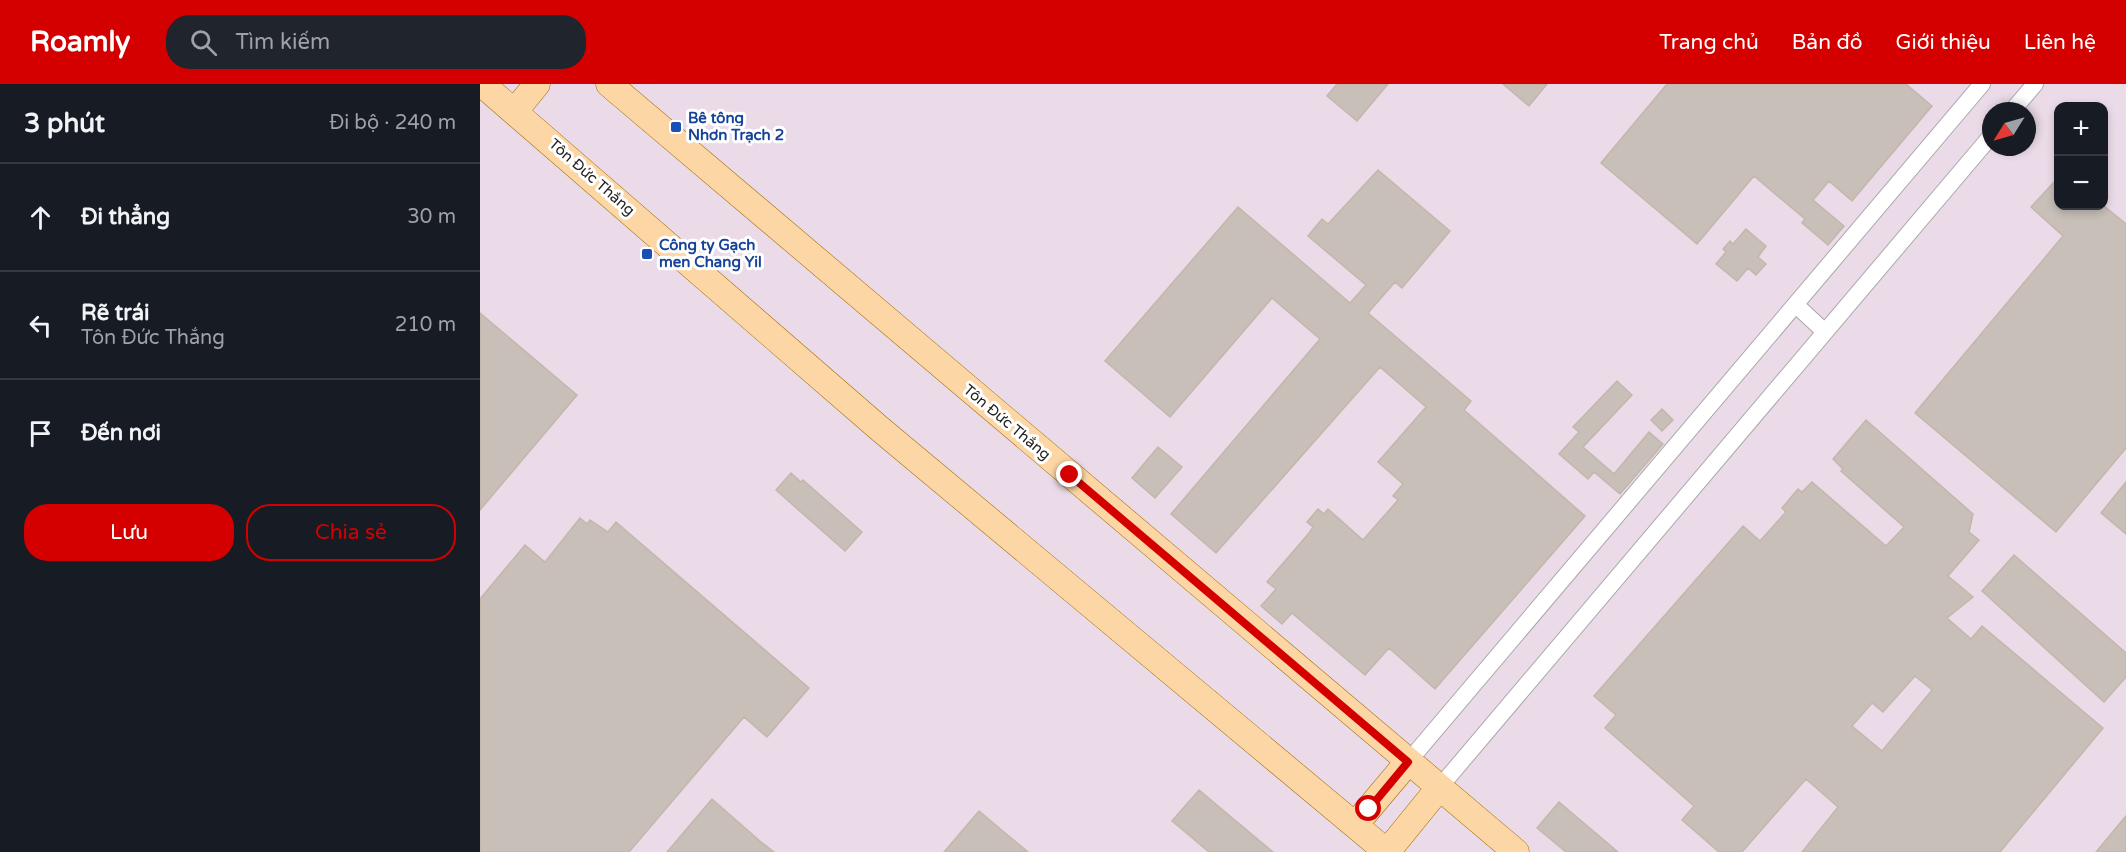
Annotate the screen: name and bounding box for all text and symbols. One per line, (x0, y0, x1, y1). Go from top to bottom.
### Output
search box (166, 15, 586, 69)
text: Roamly (30, 25, 130, 59)
icon: search (187, 26, 220, 59)
text: Tìm kiếm (235, 29, 330, 55)
text: Trang chủ (1659, 30, 1759, 55)
text: Bản đồ (1792, 30, 1863, 55)
text: Giới thiệu (1896, 30, 1991, 55)
text: Liên hệ (2024, 30, 2096, 55)
north arrow (1982, 102, 2036, 156)
map controls (2054, 102, 2108, 210)
button: + (2054, 102, 2108, 156)
text: 3 phút (24, 108, 105, 139)
place label: Bê tông Nhơn Trạch 2 (688, 109, 784, 144)
text: Đi bộ · 240 m (329, 111, 456, 135)
marker: Bê tông Nhơn Trạch 2 (669, 120, 683, 134)
street label: Tôn Đức Thắng (545, 135, 639, 219)
button: − (2054, 156, 2108, 210)
icon: ahead (24, 201, 57, 234)
text: Đi thẳng (81, 204, 170, 230)
text: 30 m (407, 205, 456, 229)
place label: Công ty Gạch men Chang Yil (659, 236, 762, 272)
marker: Công ty Gạch men Chang Yil (640, 247, 654, 261)
text: Rẽ trái (81, 300, 150, 326)
icon: left (24, 309, 57, 342)
text: 210 m (395, 313, 456, 337)
text: Tôn Đức Thắng (81, 326, 225, 350)
street label: Tôn Đức Thắng (960, 380, 1054, 464)
icon: arrive (24, 417, 57, 450)
text: Đến nơi (81, 420, 161, 446)
route end (1056, 461, 1082, 487)
button: Lưu (24, 504, 234, 561)
button: Chia sẻ (246, 504, 456, 561)
route start (1355, 795, 1381, 821)

